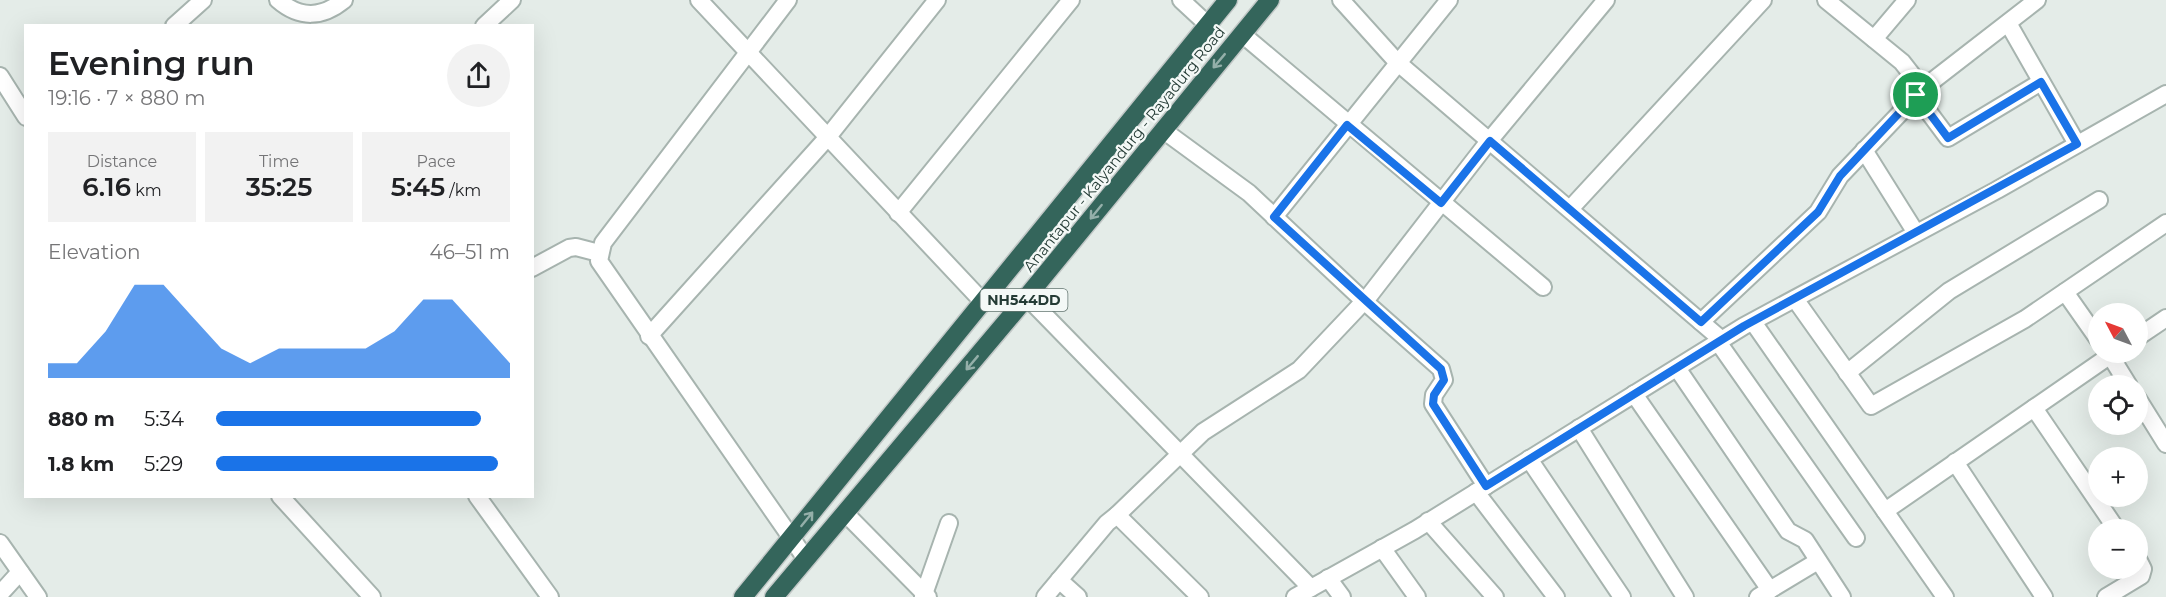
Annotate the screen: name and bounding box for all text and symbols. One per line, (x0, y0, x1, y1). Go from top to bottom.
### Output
street label: Anantapur - Kalyandurg - Rayadurg Road (1019, 23, 1229, 275)
text: Evening run (48, 43, 255, 83)
button: share (447, 44, 510, 107)
one-way arrow (1212, 53, 1225, 69)
pin (1890, 69, 1941, 120)
icon: arrive (1899, 78, 1932, 111)
text: 19:16 · 7 × 880 m (48, 86, 206, 110)
text: Distance (87, 152, 157, 171)
text: Time (259, 152, 299, 171)
text: Pace (416, 152, 456, 171)
text: 6.16 (82, 171, 131, 203)
text: 35:25 (246, 171, 312, 203)
text: 5:45 (391, 171, 445, 203)
text: km (131, 181, 162, 200)
text: /km (445, 181, 481, 200)
one-way arrow (1089, 204, 1102, 220)
text: Elevation (48, 240, 140, 264)
text: 46–51 m (430, 240, 510, 264)
road number: NH544DD (980, 289, 1068, 311)
north arrow (2088, 303, 2148, 363)
map controls (2088, 303, 2148, 579)
one-way arrow (965, 355, 979, 370)
button: locate (2088, 375, 2148, 435)
text: 880 m (48, 407, 115, 431)
text: 5:34 (144, 407, 184, 431)
button: + (2088, 447, 2148, 507)
text: 1.8 km (48, 452, 114, 476)
text: 5:29 (144, 452, 183, 476)
one-way arrow (800, 511, 813, 527)
button: − (2088, 519, 2148, 579)

